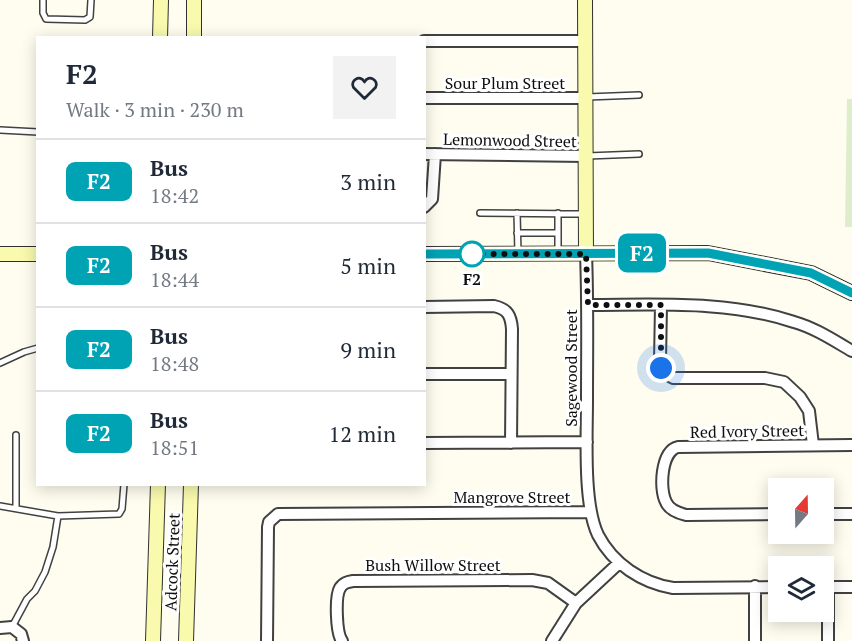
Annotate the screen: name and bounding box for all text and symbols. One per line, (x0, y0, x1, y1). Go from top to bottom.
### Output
text: F2 (66, 55, 98, 92)
button: heart (333, 56, 396, 119)
street label: Sour Plum Street (445, 72, 565, 94)
text: Walk · 3 min · 230 m (66, 96, 244, 123)
street label: Lemonwood Street (443, 128, 577, 152)
text: Bus (150, 153, 188, 182)
text: F2 (87, 167, 111, 195)
text: 3 min (340, 167, 396, 196)
text: 18:42 (150, 182, 199, 209)
line badge: F2 (615, 234, 669, 272)
text: Bus (150, 237, 188, 266)
text: F2 (630, 239, 654, 267)
marker: F2 (459, 241, 485, 267)
text: F2 (87, 251, 111, 279)
text: 5 min (340, 251, 396, 280)
text: 18:44 (150, 266, 199, 293)
place label: F2 (463, 268, 481, 290)
street label: Sagewood Street (560, 309, 582, 427)
text: Bus (150, 321, 188, 350)
text: F2 (87, 335, 111, 363)
text: 9 min (340, 335, 396, 364)
text: 18:48 (150, 350, 199, 377)
your location (646, 353, 676, 383)
text: Bus (150, 405, 188, 434)
text: F2 (87, 419, 111, 447)
text: 12 min (329, 419, 396, 448)
street label: Red Ivory Street (690, 419, 804, 443)
text: 18:51 (150, 434, 199, 461)
north arrow (768, 478, 834, 544)
map controls (768, 478, 834, 622)
street label: Mangrove Street (453, 486, 571, 508)
street label: Adcock Street (159, 513, 185, 611)
street label: Bush Willow Street (365, 554, 501, 576)
button: layers (768, 556, 834, 622)

